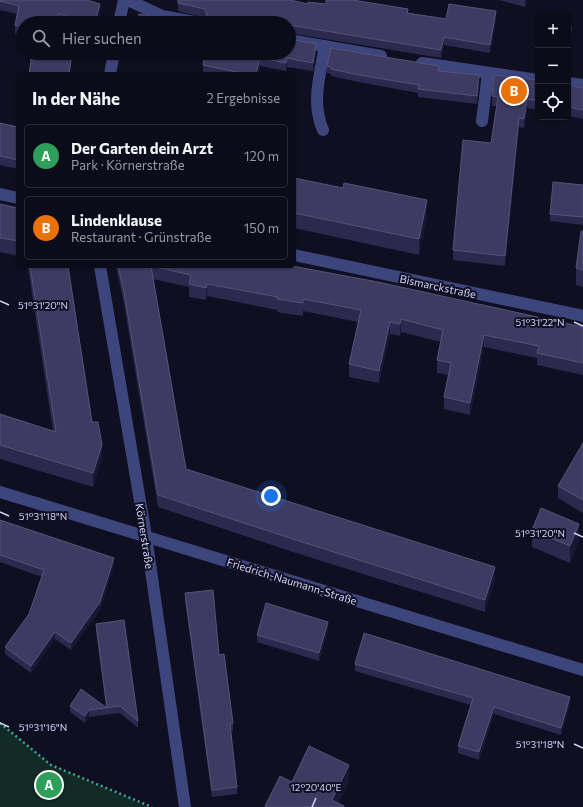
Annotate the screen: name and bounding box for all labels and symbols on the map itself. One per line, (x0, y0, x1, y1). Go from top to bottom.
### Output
pin: B (501, 76, 527, 106)
street label: Bismarckstraße (399, 272, 478, 300)
text: 51°31'20"N (18, 299, 68, 311)
text: 51°31'22"N (515, 316, 565, 328)
your location (261, 486, 281, 506)
street label: Körnerstraße (133, 502, 157, 570)
text: 51°31'18"N (19, 510, 67, 522)
text: 51°31'20"N (515, 527, 565, 539)
street label: Friedrich-Naumann-Straße (225, 555, 359, 607)
text: 51°31'16"N (19, 721, 67, 733)
text: 51°31'18"N (516, 738, 564, 750)
pin: A (36, 770, 62, 800)
text: 12°20'40"E (291, 781, 341, 793)

